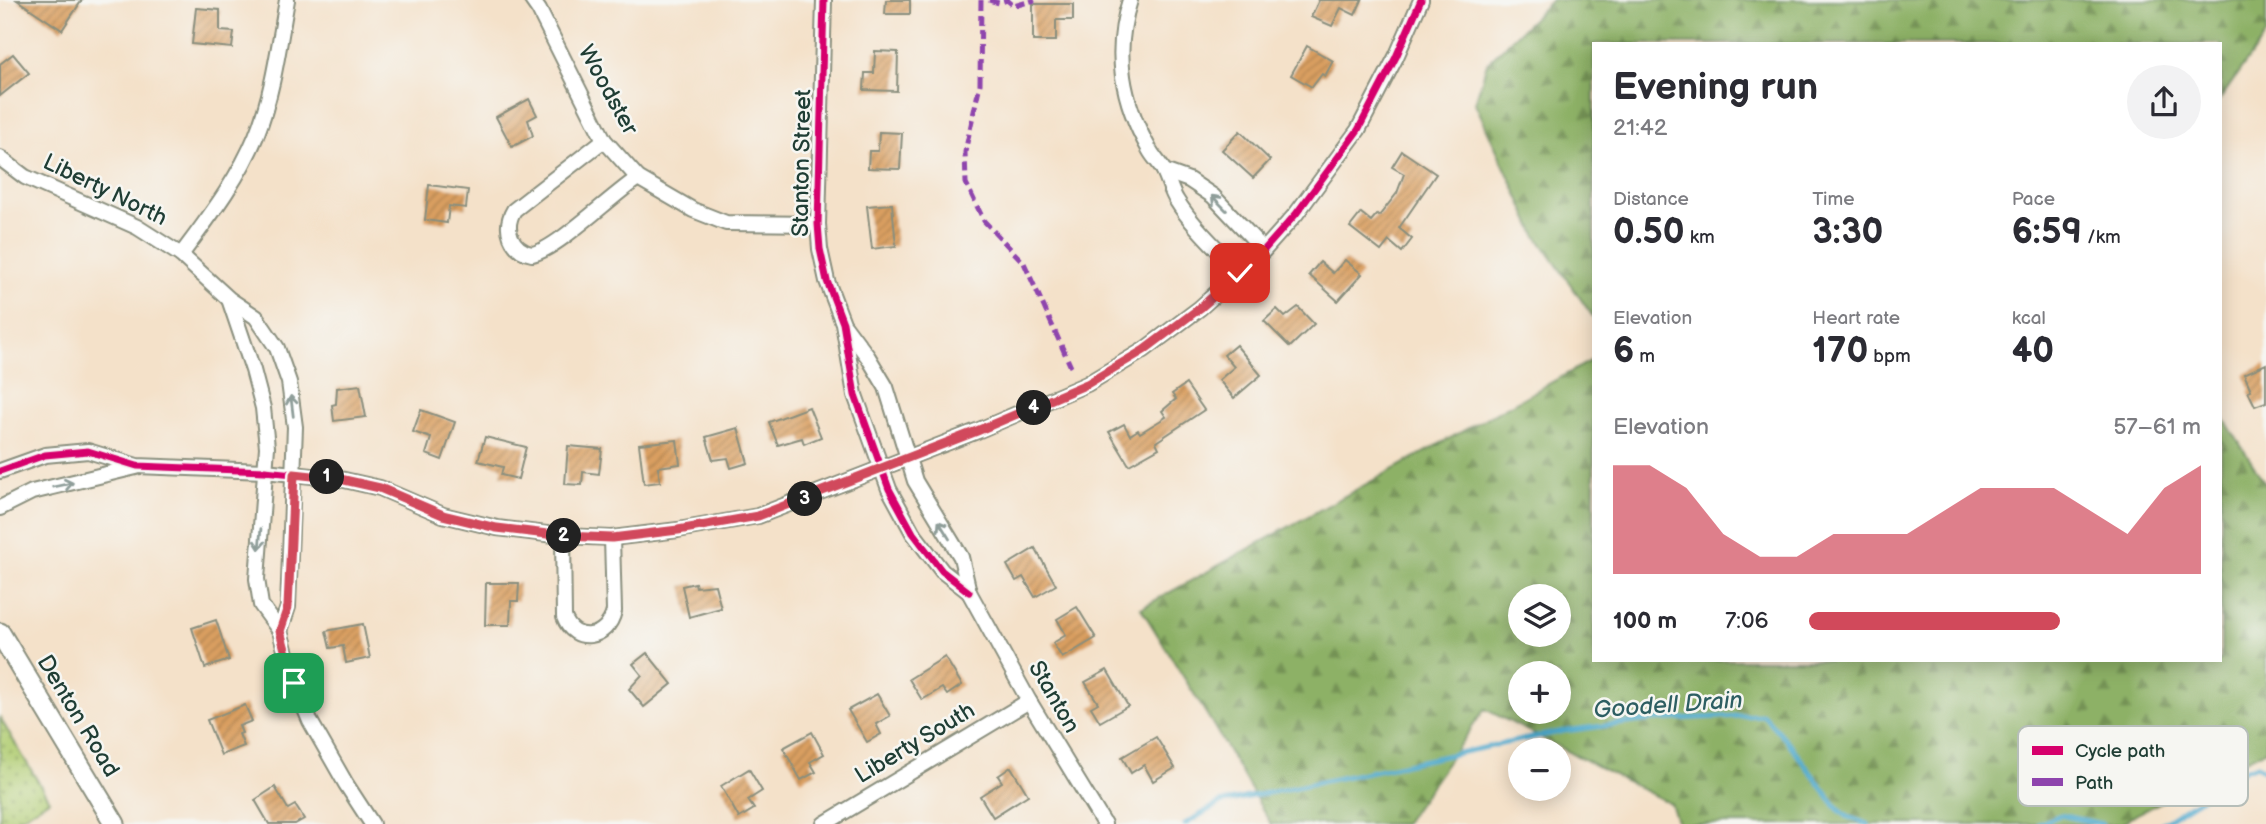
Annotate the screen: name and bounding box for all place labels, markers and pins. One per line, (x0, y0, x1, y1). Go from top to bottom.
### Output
pin (1210, 243, 1270, 303)
pin: 4 (1016, 390, 1052, 426)
pin: 1 (310, 460, 344, 494)
pin: 3 (788, 482, 822, 516)
pin: 2 (546, 518, 582, 554)
pin (264, 653, 324, 713)

